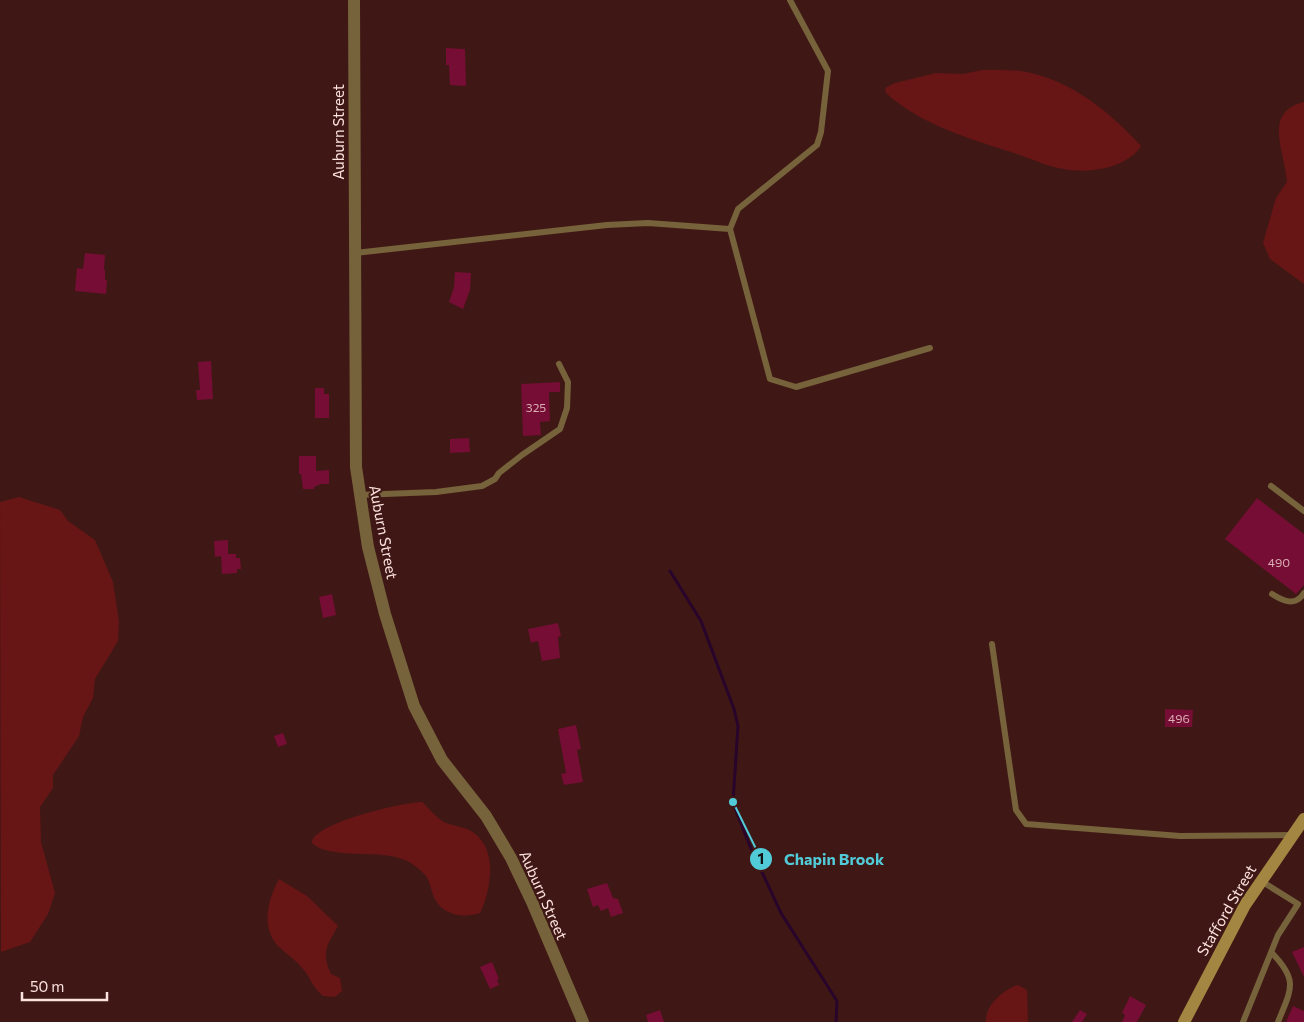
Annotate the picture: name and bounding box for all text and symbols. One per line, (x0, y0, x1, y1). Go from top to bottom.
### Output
street label: Auburn Street (329, 84, 347, 180)
house number: 325 (526, 400, 546, 414)
street label: Auburn Street (366, 483, 402, 581)
house number: 490 (1268, 555, 1290, 569)
house number: 496 (1168, 711, 1190, 725)
callout: Chapin Brook (749, 844, 894, 875)
street label: Auburn Street (516, 848, 572, 942)
text: 1 (758, 849, 764, 867)
text: Chapin Brook (784, 849, 885, 868)
street label: Stafford Street (1193, 861, 1259, 959)
scale bar (22, 970, 108, 1002)
text: 50 m (30, 977, 64, 995)

